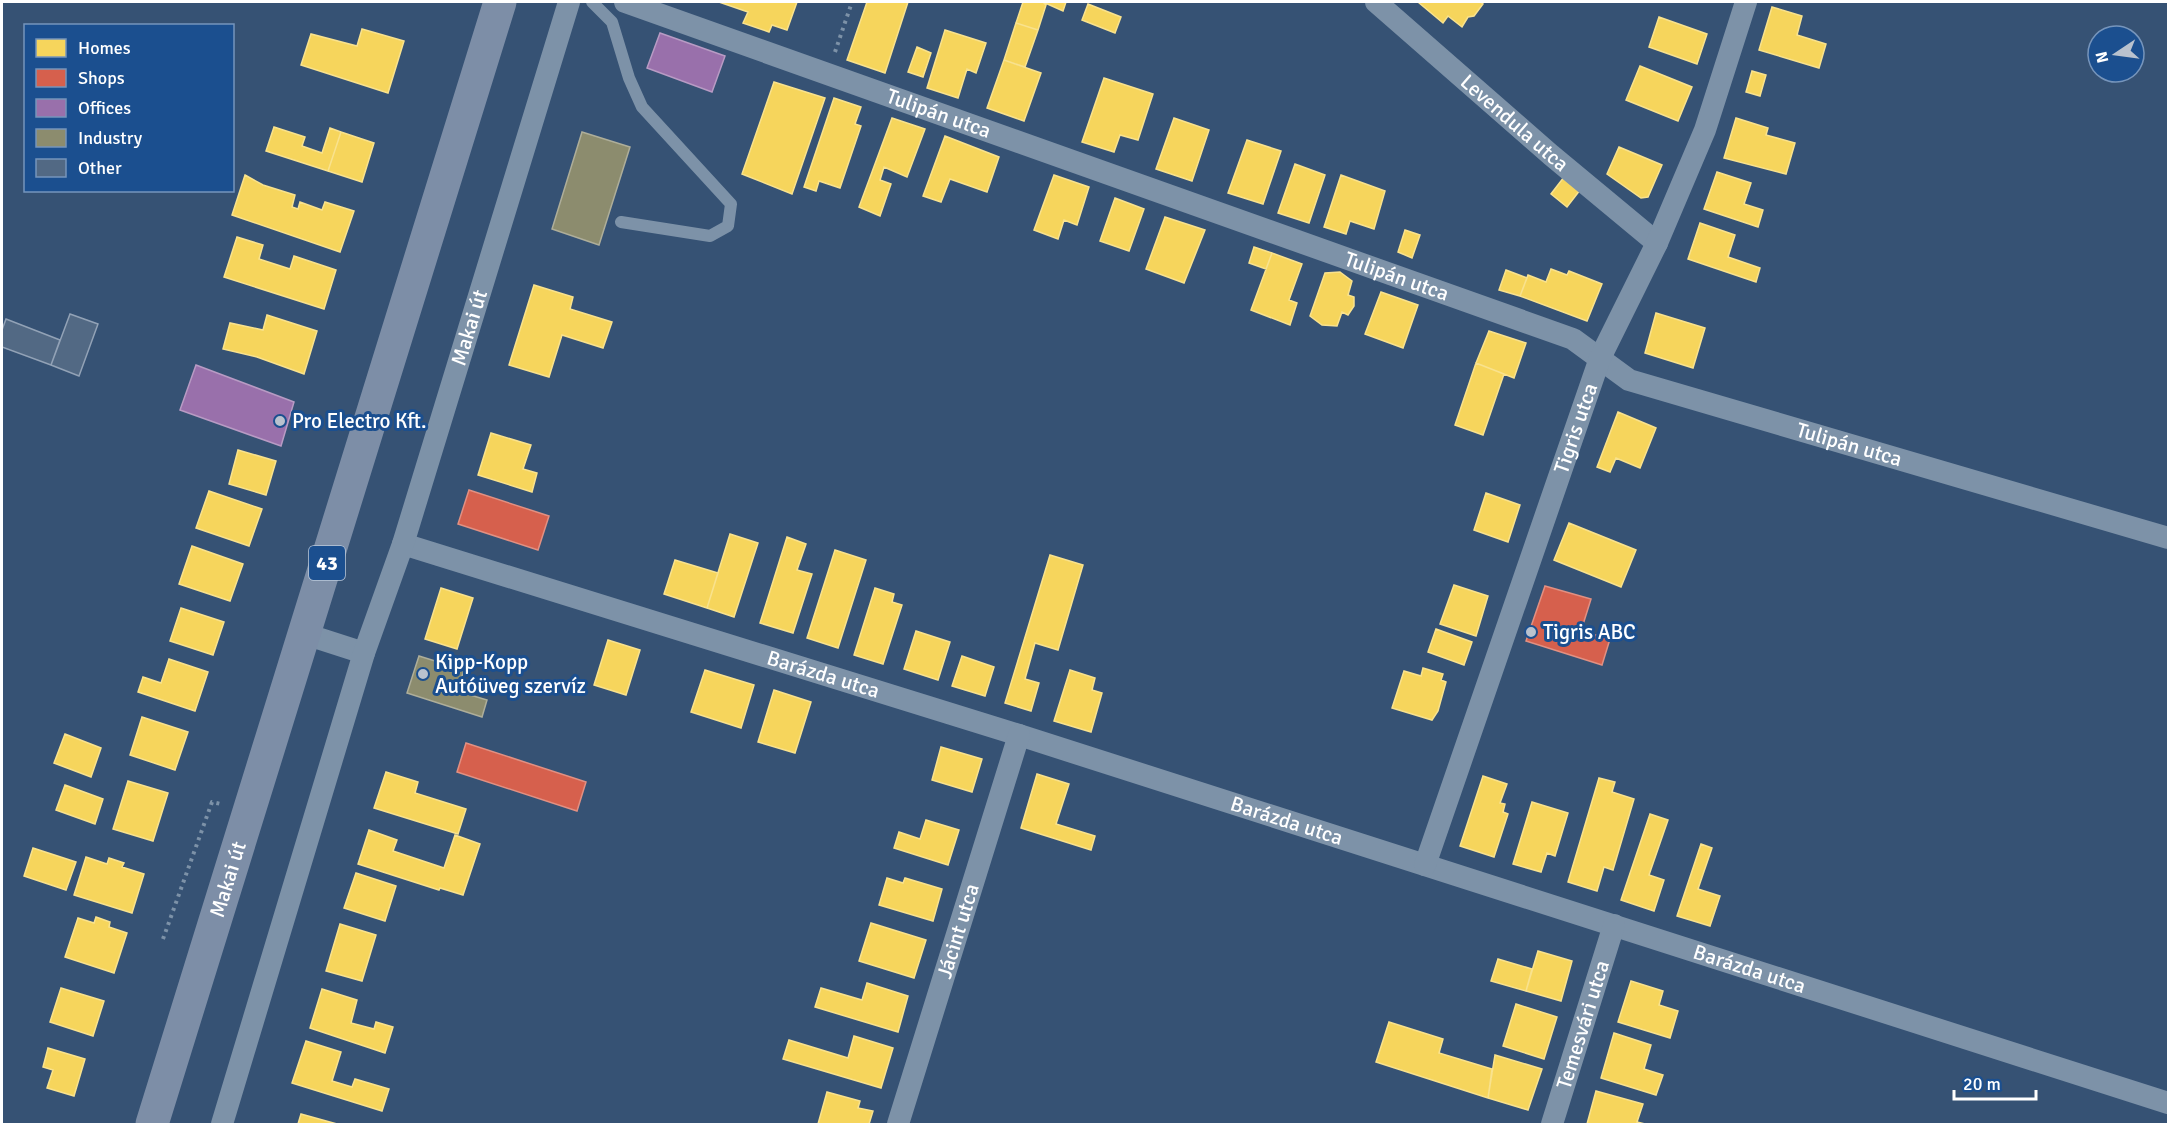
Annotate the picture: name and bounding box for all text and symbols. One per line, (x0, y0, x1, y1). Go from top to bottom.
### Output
legend (24, 24, 234, 192)
north arrow (2086, 24, 2146, 84)
text: Homes (78, 37, 131, 59)
text: N (2091, 49, 2113, 65)
text: Shops (78, 67, 125, 89)
street label: Levendula utca (1455, 69, 1574, 177)
street label: Tulipán utca (883, 83, 994, 144)
text: Offices (78, 97, 131, 119)
text: Industry (78, 127, 143, 149)
text: Other (78, 157, 122, 179)
street label: Tulipán utca (1341, 246, 1452, 307)
street label: Makai út (445, 287, 493, 369)
street label: Tigris utca (1548, 380, 1603, 477)
place label: Pro Electro Kft. (292, 408, 426, 434)
marker: Pro Electro Kft. (273, 414, 287, 428)
street label: Tulipán utca (1793, 417, 1905, 472)
road number: 43 (309, 546, 345, 580)
place label: Tigris ABC (1543, 619, 1636, 645)
marker: Tigris ABC (1524, 625, 1538, 639)
street label: Barázda utca (764, 645, 883, 704)
place label: Kipp-Kopp Autóüveg szervíz (435, 649, 586, 699)
marker: Kipp-Kopp Autóüveg szervíz (416, 667, 430, 681)
street label: Barázda utca (1227, 791, 1346, 851)
street label: Makai út (204, 838, 252, 921)
street label: Jácint utca (931, 880, 985, 982)
street label: Barázda utca (1690, 939, 1809, 999)
street label: Temesvári utca (1551, 957, 1615, 1092)
scale bar (1954, 1063, 2036, 1101)
text: 20 m (1963, 1073, 2001, 1095)

